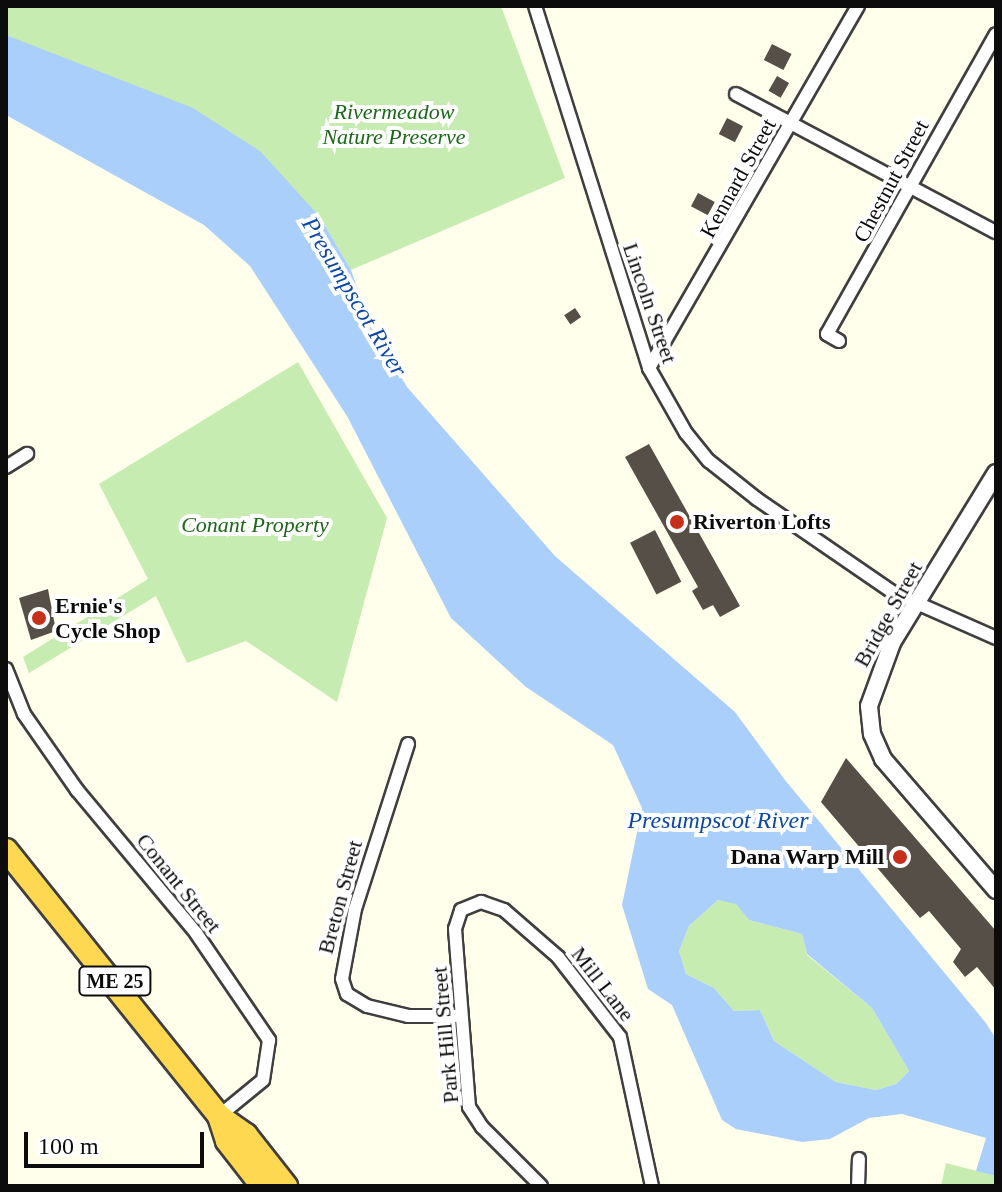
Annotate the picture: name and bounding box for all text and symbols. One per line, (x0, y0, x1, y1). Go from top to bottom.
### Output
park label: Rivermeadow Nature Preserve (322, 98, 466, 150)
street label: Kennard Street (694, 114, 782, 242)
street label: Chestnut Street (848, 115, 934, 247)
water label: Presumpscot River (295, 212, 413, 382)
street label: Lincoln Street (617, 239, 683, 367)
place label: Riverton Lofts (693, 509, 830, 535)
park label: Conant Property (181, 512, 329, 538)
marker: Riverton Lofts (668, 513, 686, 531)
street label: Bridge Street (848, 557, 928, 671)
place label: Ernie's Cycle Shop (55, 592, 161, 644)
marker: Ernie's Cycle Shop (30, 609, 48, 627)
water label: Presumpscot River (627, 807, 809, 835)
street label: Conant Street (131, 828, 227, 938)
street label: Breton Street (312, 837, 368, 957)
place label: Dana Warp Mill (730, 844, 884, 870)
marker: Dana Warp Mill (891, 848, 909, 866)
street label: Mill Lane (566, 941, 640, 1027)
road number: ME 25 (77, 965, 153, 997)
street label: Park Hill Street (426, 966, 464, 1104)
scale bar (28, 1116, 208, 1166)
text: 100 m (38, 1133, 99, 1159)

